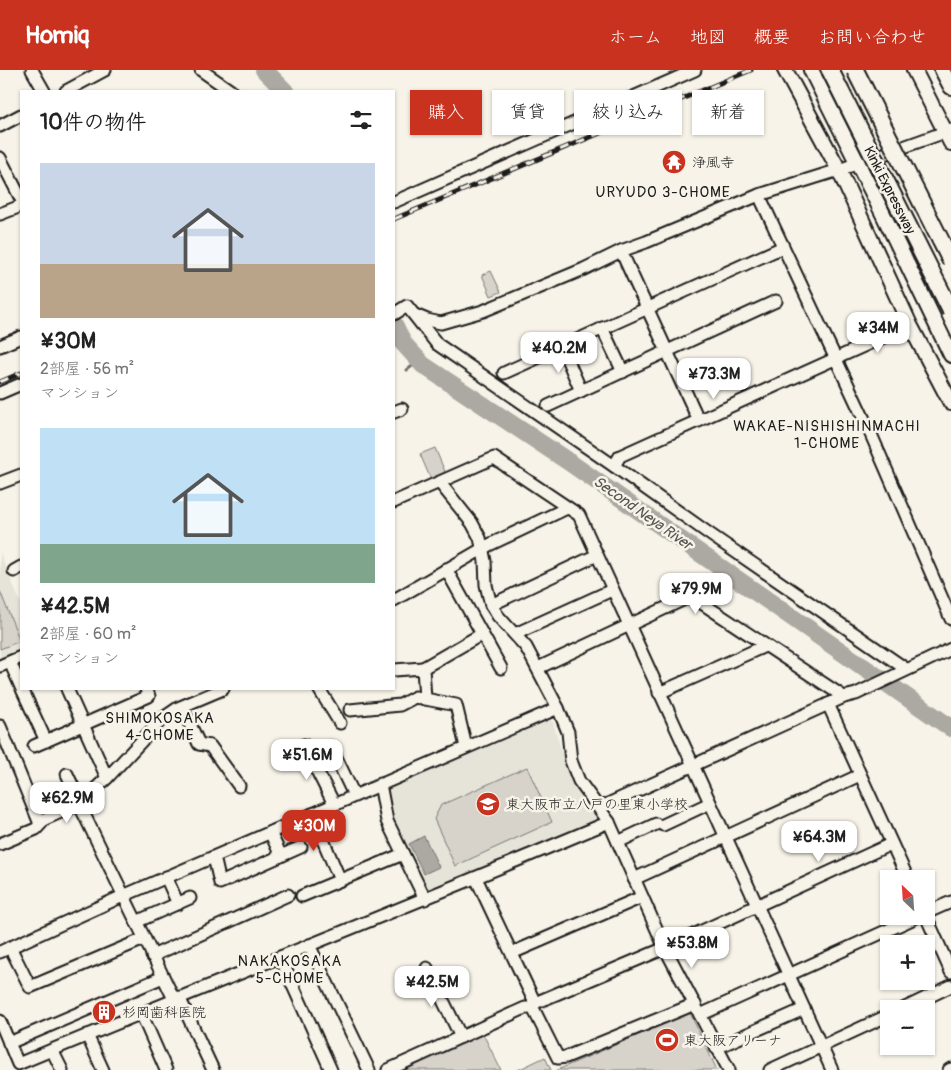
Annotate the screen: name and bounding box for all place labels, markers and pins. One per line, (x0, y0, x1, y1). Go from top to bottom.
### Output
temple icon: 浄風寺 (661, 149, 687, 175)
place label: 浄風寺 (692, 154, 734, 171)
pin: ¥34M (848, 312, 908, 354)
pin: ¥40.2M (518, 332, 600, 374)
pin: ¥73.3M (673, 358, 755, 400)
pin: ¥79.9M (655, 572, 737, 615)
pin: ¥51.6M (266, 738, 348, 781)
pin: ¥62.9M (26, 782, 108, 824)
school or university icon: 東大阪市立八戸の里東小学校 (475, 791, 501, 817)
place label: 東大阪市立八戸の里東小学校 (506, 796, 688, 813)
pin: ¥30M (284, 810, 344, 852)
pin: ¥64.3M (778, 820, 860, 863)
pin: ¥53.8M (651, 926, 733, 969)
pin: ¥42.5M (391, 966, 473, 1008)
building icon: 杉岡歯科医院 (91, 999, 117, 1025)
place label: 杉岡歯科医院 (122, 1004, 206, 1021)
sports icon: 東大阪アリーナ (654, 1027, 680, 1053)
place label: 東大阪アリーナ (684, 1032, 782, 1049)

